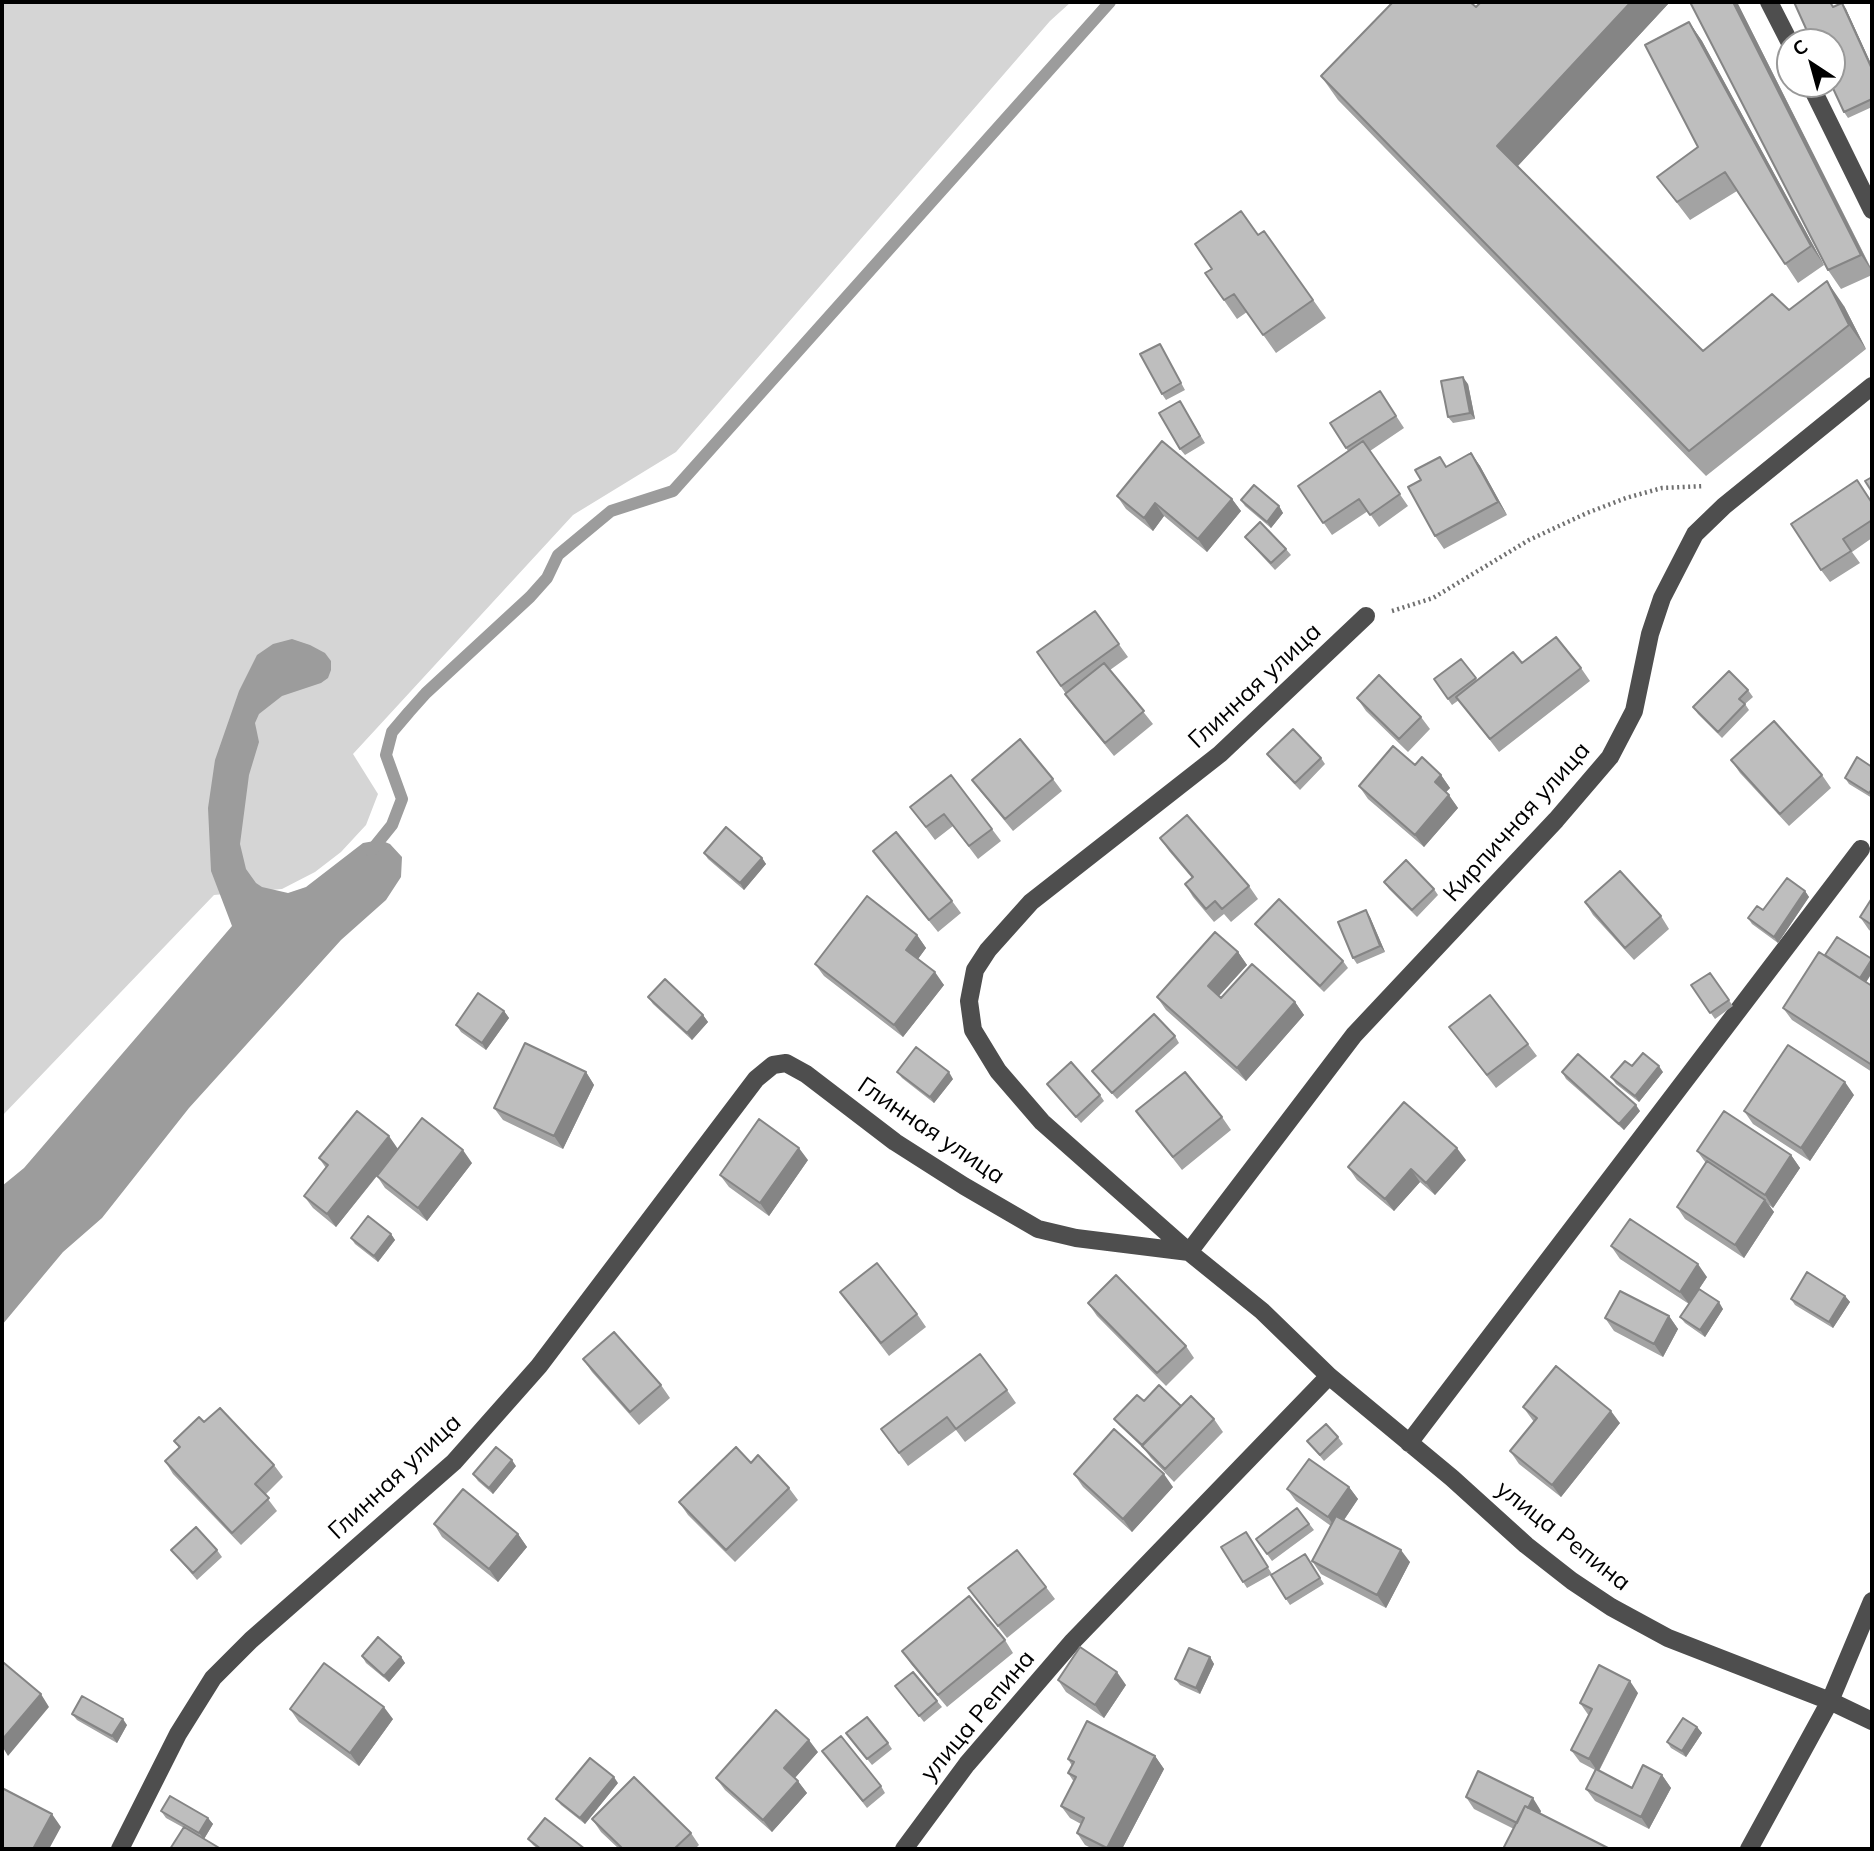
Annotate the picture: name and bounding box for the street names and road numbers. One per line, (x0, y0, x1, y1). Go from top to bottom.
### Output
street label: Глинная улица (1183, 617, 1327, 755)
street label: Кирпичная улица (1438, 736, 1596, 908)
street label: Глинная улица (852, 1071, 1010, 1191)
street label: Глинная улица (323, 1408, 467, 1546)
street label: улица Репина (1490, 1475, 1636, 1597)
street label: улица Репина (915, 1645, 1041, 1787)

